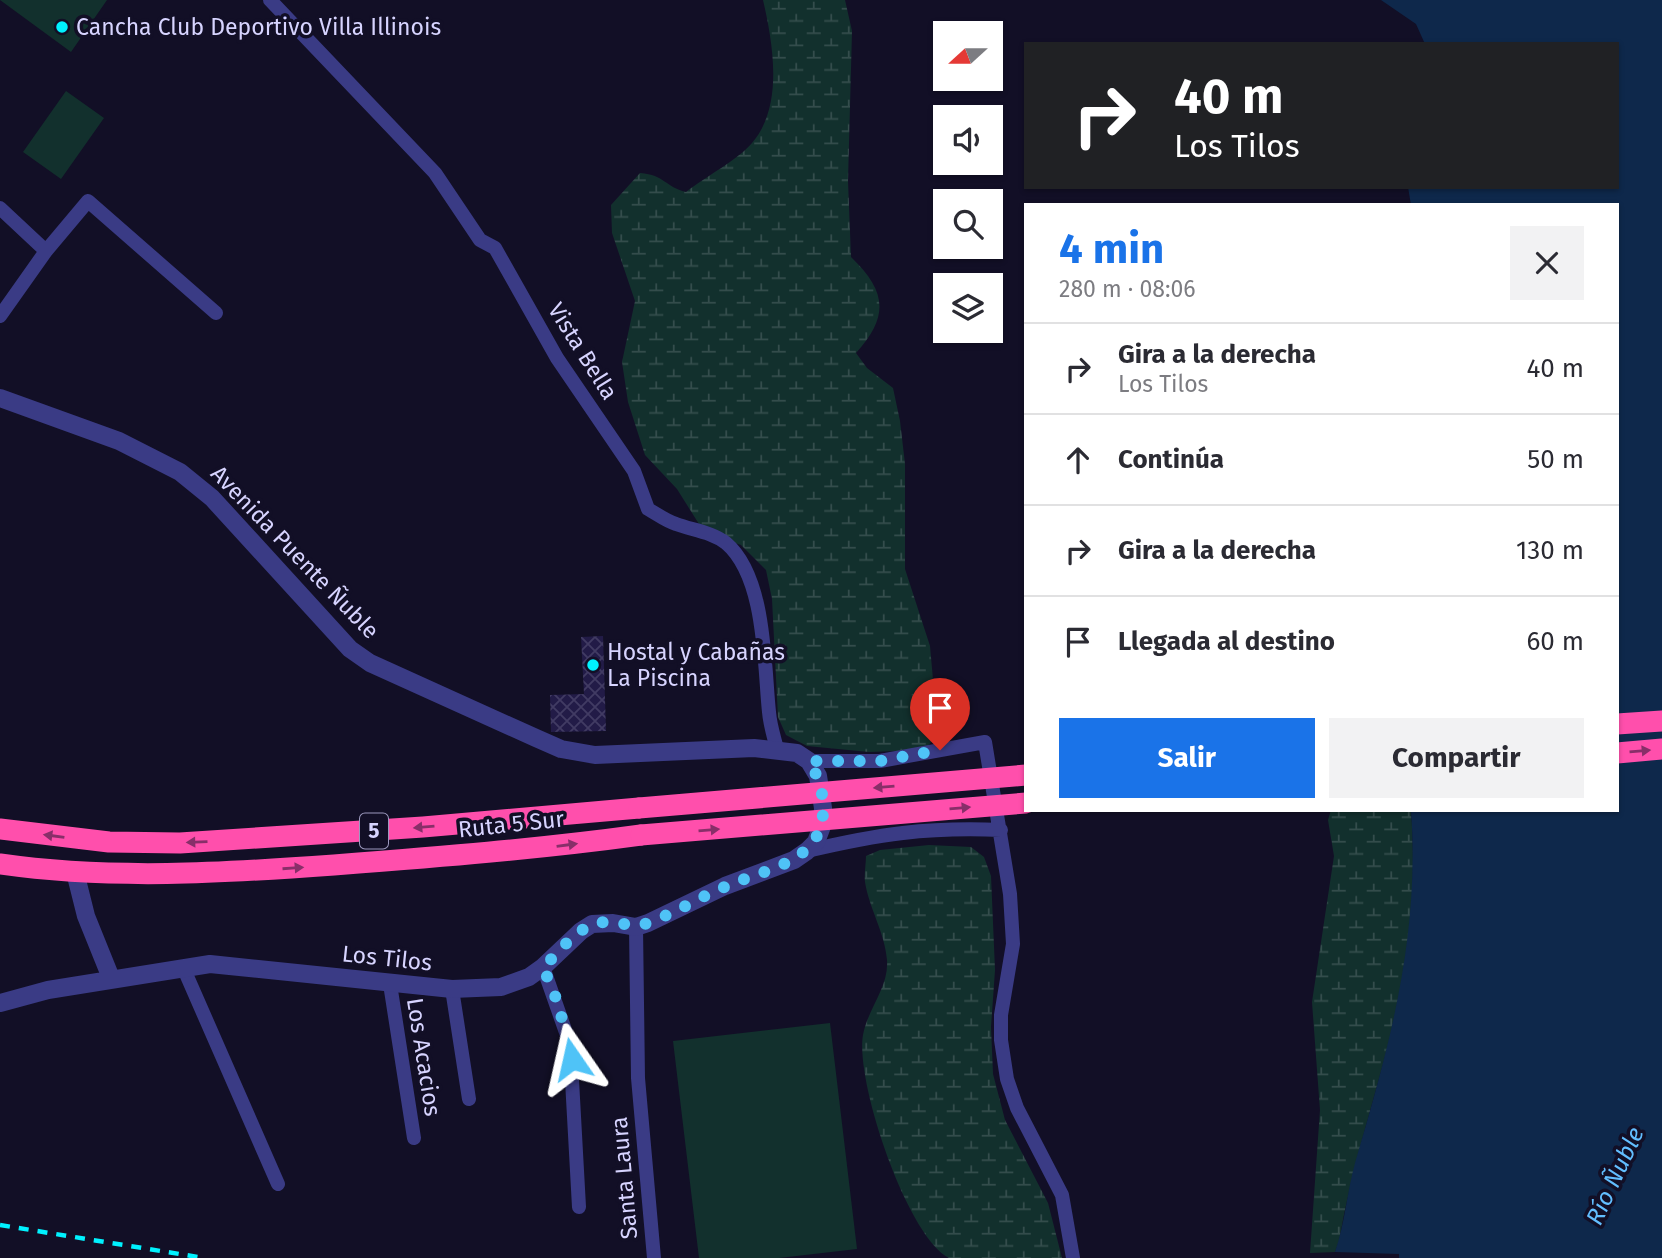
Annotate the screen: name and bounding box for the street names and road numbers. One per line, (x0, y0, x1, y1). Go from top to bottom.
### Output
street label: Vista Bella (542, 297, 624, 405)
street label: Avenida Puente Ñuble (205, 460, 385, 644)
street label: Ruta 5 Sur (457, 804, 566, 843)
road number: 5 (360, 814, 388, 848)
street label: Los Tilos (341, 939, 433, 977)
street label: Los Acacios (401, 996, 447, 1118)
street label: Santa Laura (605, 1116, 643, 1240)

